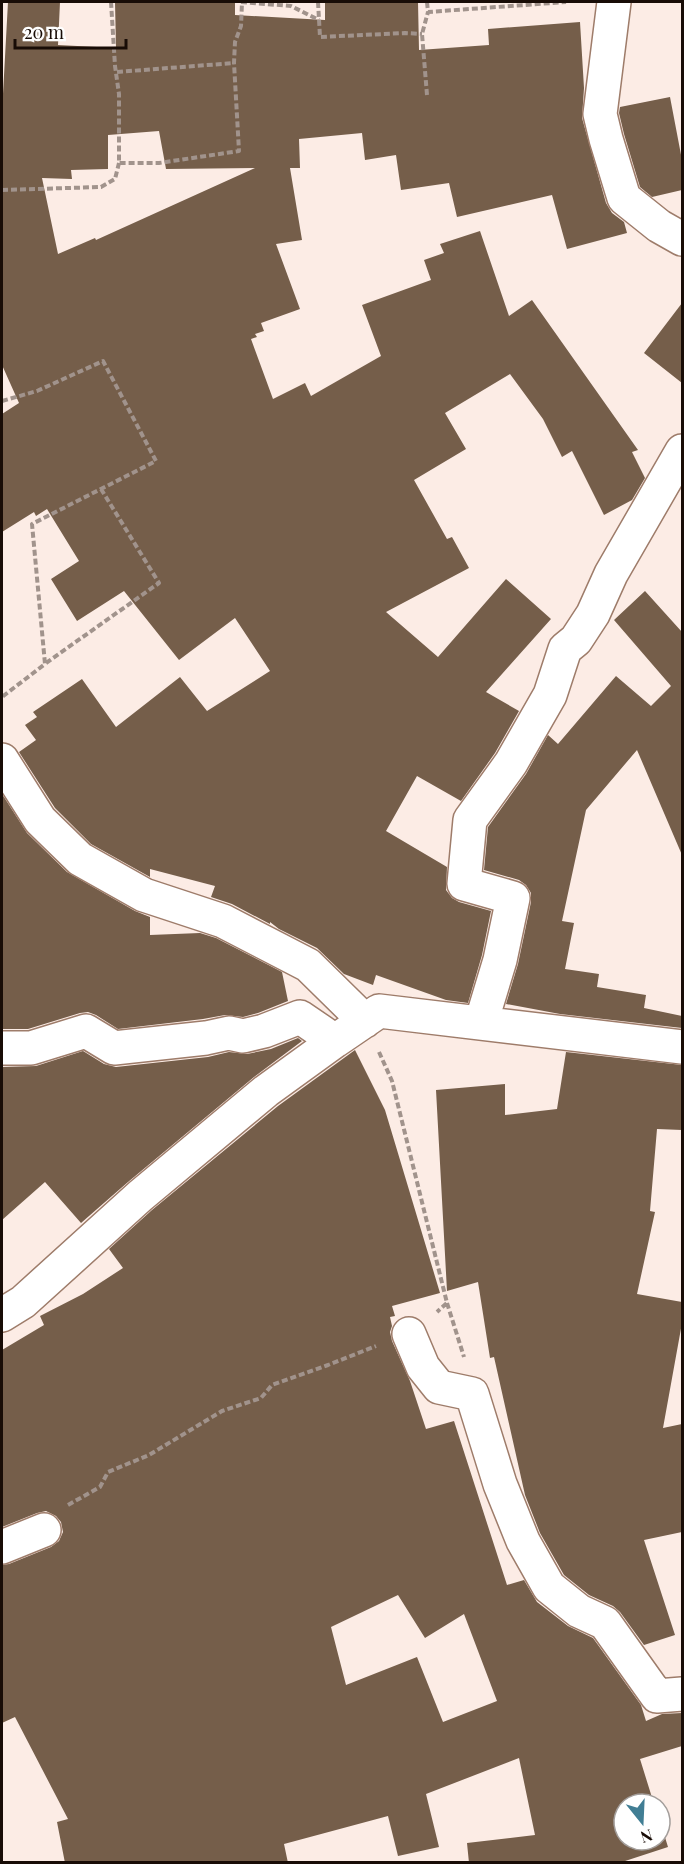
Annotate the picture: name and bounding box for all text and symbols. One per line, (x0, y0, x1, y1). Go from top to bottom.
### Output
scale bar (15, 12, 126, 50)
text: 20 m (24, 20, 64, 44)
north arrow (612, 1792, 672, 1852)
text: N (638, 1825, 656, 1849)

